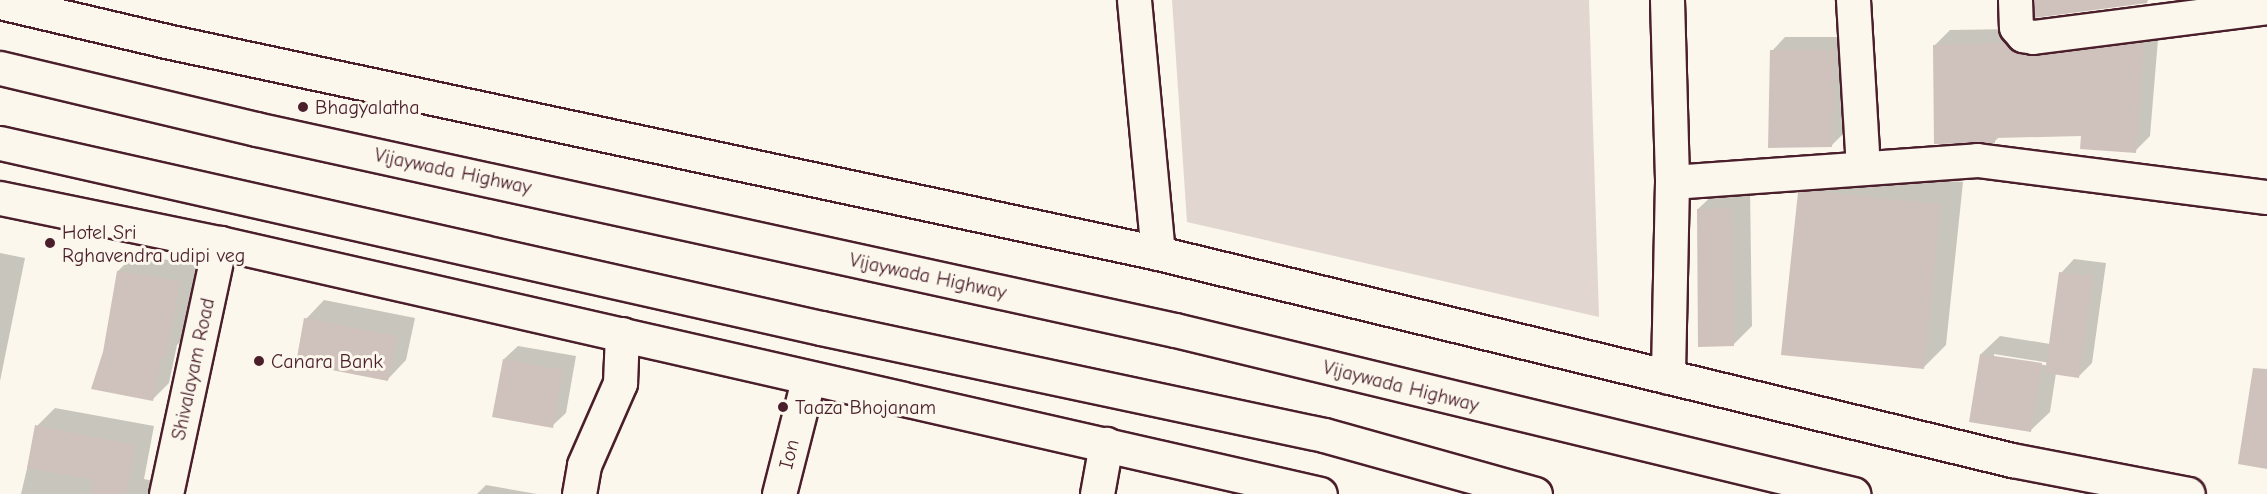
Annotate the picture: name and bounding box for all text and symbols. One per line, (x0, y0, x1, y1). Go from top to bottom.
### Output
place label: Bhagyalatha (315, 95, 419, 119)
marker: Bhagyalatha (296, 100, 310, 114)
street label: Vijaywada Highway (372, 143, 534, 199)
place label: Hotel Sri Rghavendra udipi veg (62, 220, 245, 267)
marker: Hotel Sri Rghavendra udipi veg (43, 236, 57, 250)
street label: Vijaywada Highway (847, 248, 1009, 304)
street label: Shivalayam Road (166, 296, 220, 442)
place label: Canara Bank (271, 349, 383, 373)
marker: Canara Bank (252, 354, 266, 368)
street label: Vijaywada Highway (1321, 355, 1481, 417)
place label: Taaza Bhojanam (795, 395, 936, 419)
marker: Taaza Bhojanam (776, 400, 790, 414)
street label: Ion (774, 437, 804, 471)

